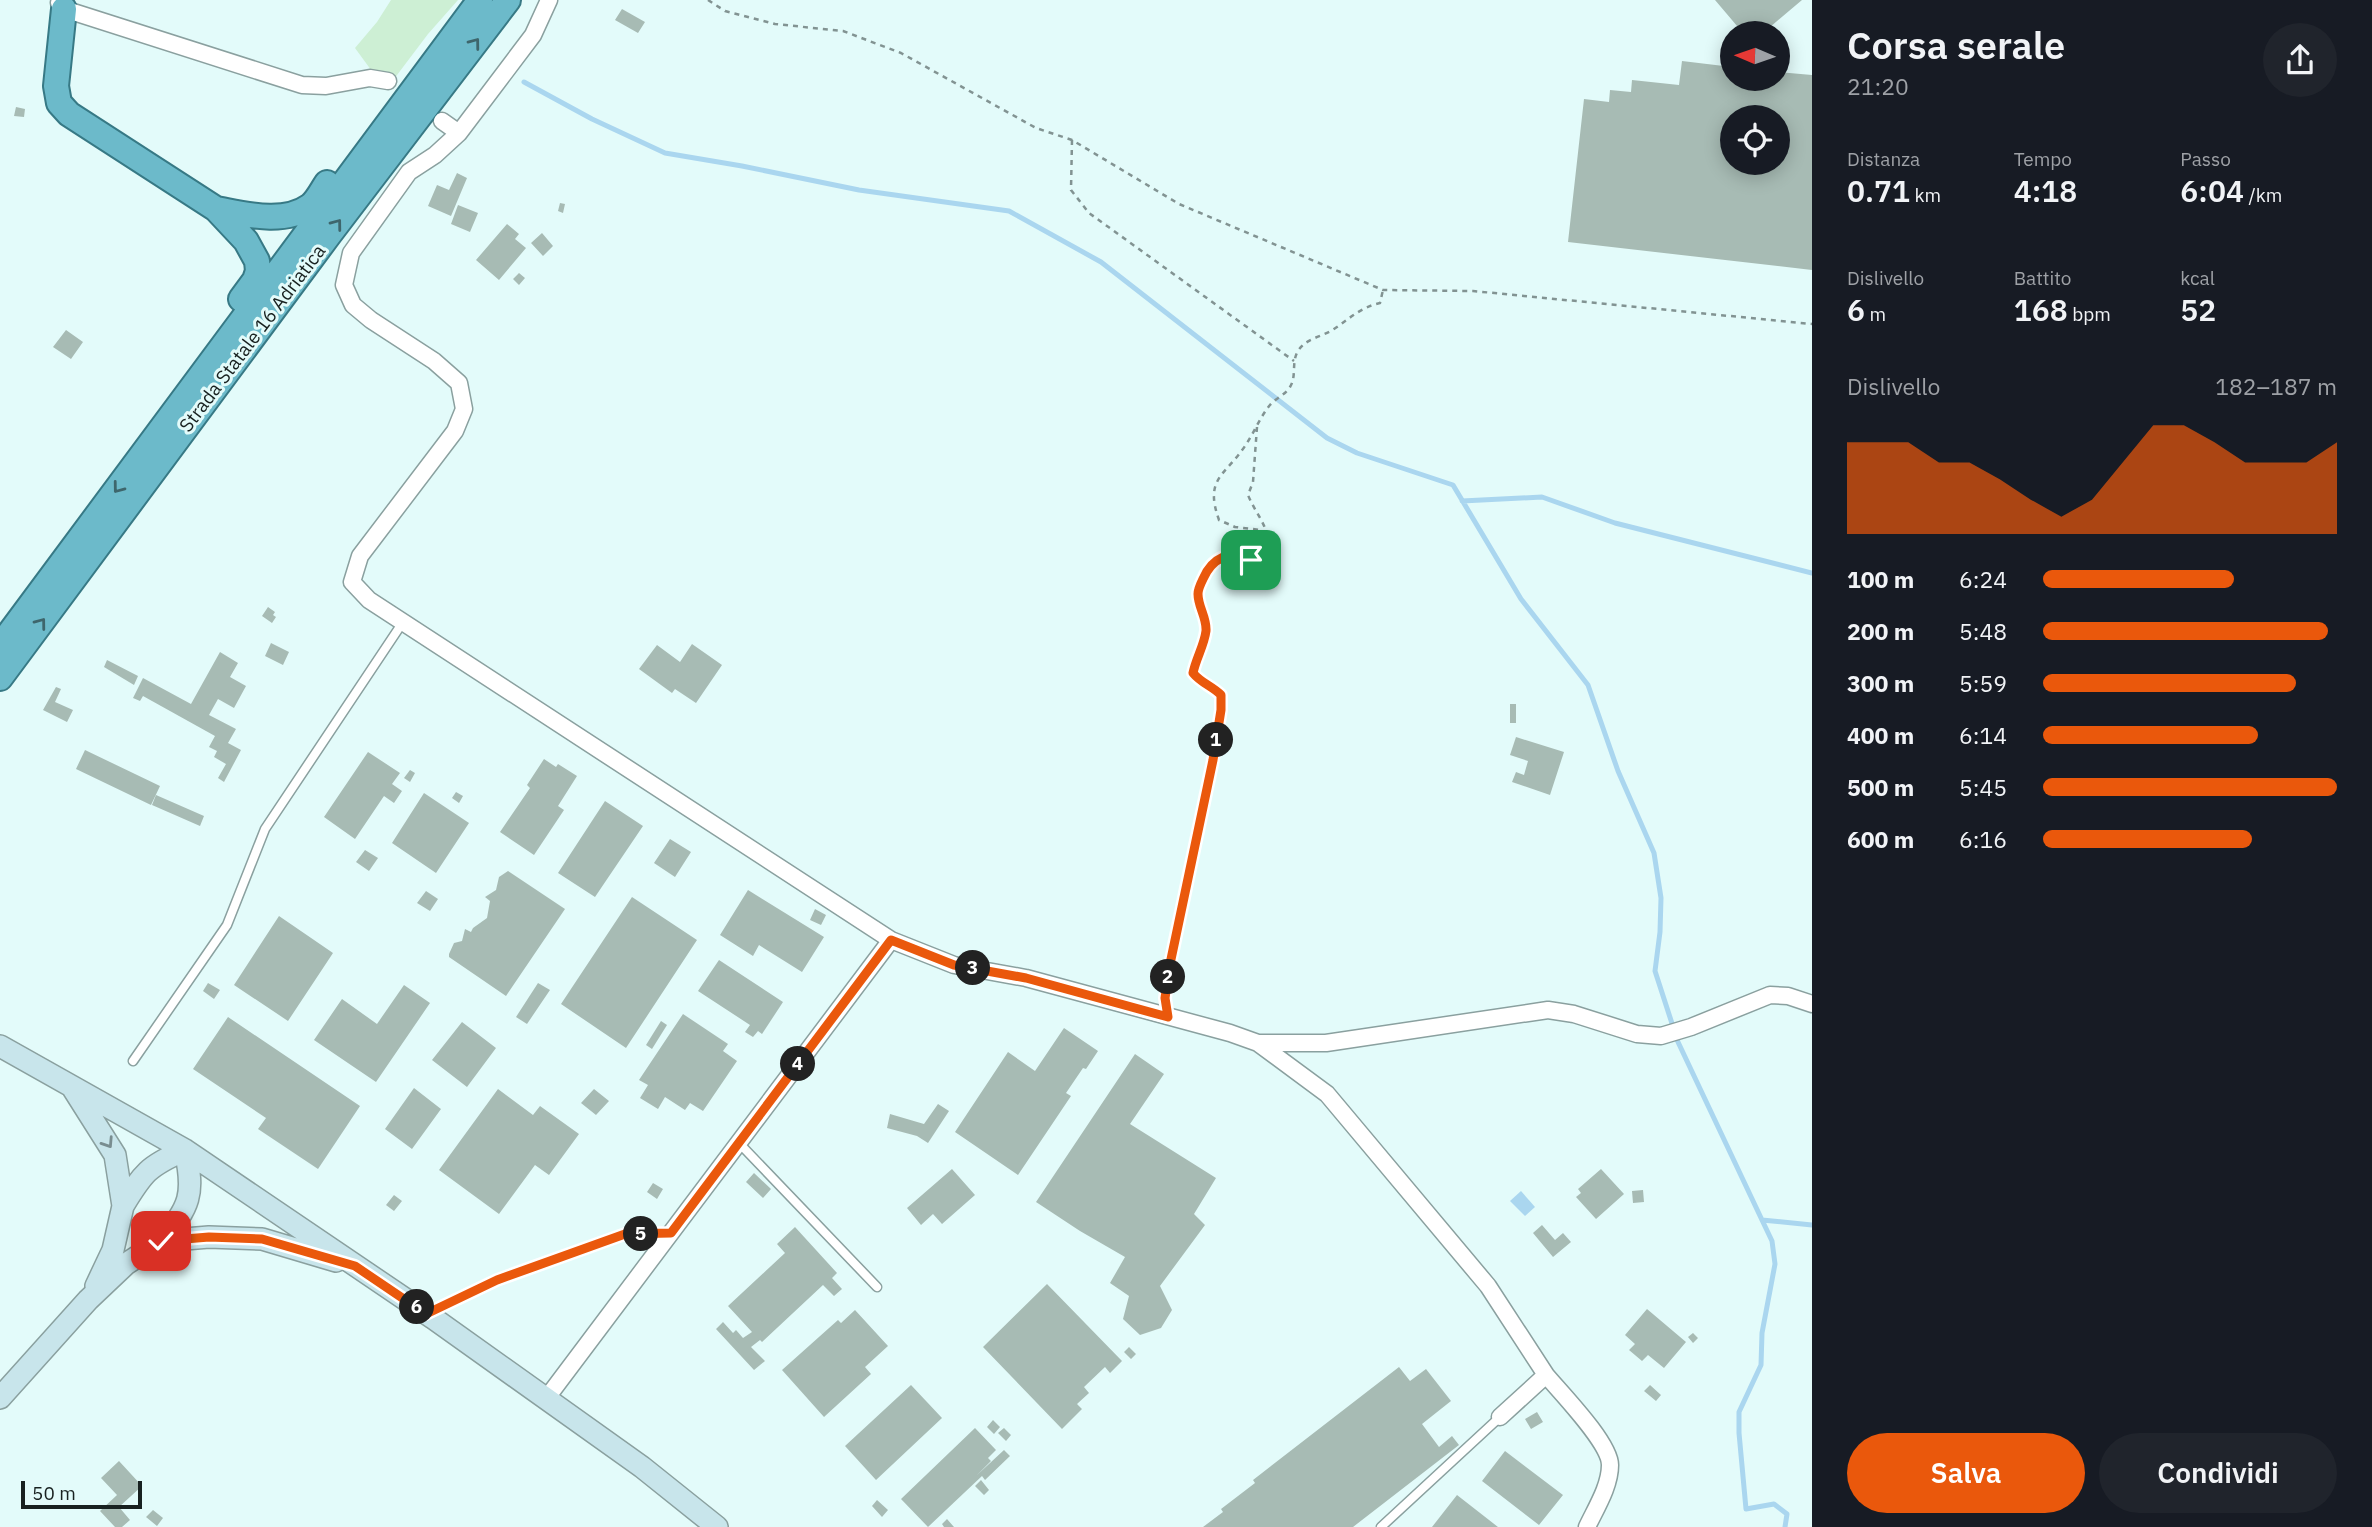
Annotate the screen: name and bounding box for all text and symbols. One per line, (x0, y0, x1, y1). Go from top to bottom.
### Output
text: Corsa serale (1847, 20, 2065, 69)
north arrow (1720, 21, 1790, 91)
map controls (1720, 21, 1790, 175)
button: share (2263, 23, 2337, 97)
one-way arrow (466, 39, 479, 51)
text: 21:20 (1847, 71, 1909, 101)
button: locate (1720, 105, 1790, 175)
text: Distanza (1847, 147, 1920, 171)
text: Tempo (2014, 147, 2072, 171)
text: Passo (2180, 147, 2231, 171)
text: 0.71 (1847, 171, 1910, 210)
text: 4:18 (2014, 171, 2077, 210)
text: 6:04 (2180, 171, 2244, 210)
text: km (1910, 183, 1941, 207)
text: /km (2244, 183, 2282, 207)
one-way arrow (328, 220, 341, 232)
street label: Strada Statale 16 Adriatica (174, 239, 330, 437)
text: Dislivello (1847, 266, 1924, 290)
text: Battito (2014, 266, 2071, 290)
text: kcal (2180, 266, 2215, 290)
text: 6 (1847, 290, 1865, 329)
text: 168 (2014, 290, 2068, 329)
text: 52 (2180, 290, 2216, 329)
text: m (1865, 302, 1886, 326)
text: bpm (2068, 302, 2111, 326)
text: Dislivello (1847, 371, 1940, 401)
text: 182–187 m (2215, 371, 2337, 401)
one-way arrow (114, 480, 126, 492)
pin (1221, 530, 1281, 590)
icon: arrive (1232, 541, 1270, 579)
text: 100 m (1847, 564, 1914, 594)
text: 6:24 (1959, 564, 2007, 594)
text: 200 m (1847, 616, 1914, 646)
text: 5:48 (1959, 616, 2007, 646)
one-way arrow (32, 618, 45, 631)
text: 300 m (1847, 668, 1914, 698)
text: 5:59 (1959, 668, 2007, 698)
text: 400 m (1847, 720, 1914, 750)
text: 6:14 (1959, 720, 2007, 750)
pin: 1 (1198, 722, 1234, 758)
text: 1 (1210, 727, 1221, 751)
text: 500 m (1847, 772, 1914, 802)
text: 5:45 (1959, 772, 2007, 802)
text: 600 m (1847, 824, 1914, 854)
text: 6:16 (1959, 824, 2007, 854)
pin: 3 (956, 950, 990, 986)
text: 3 (967, 955, 978, 979)
pin: 2 (1150, 960, 1186, 995)
text: 2 (1162, 964, 1173, 988)
pin: 4 (780, 1046, 816, 1082)
text: 4 (792, 1051, 803, 1075)
one-way arrow (99, 1135, 112, 1148)
pin (131, 1211, 191, 1271)
pin: 5 (624, 1216, 658, 1252)
text: 5 (635, 1221, 646, 1245)
icon: check (142, 1222, 180, 1260)
pin: 6 (400, 1290, 434, 1324)
text: 6 (411, 1294, 422, 1318)
button: Salva (1847, 1433, 2085, 1513)
button: Condividi (2099, 1433, 2337, 1513)
scale bar (21, 1478, 142, 1510)
text: 50 m (32, 1481, 76, 1505)

